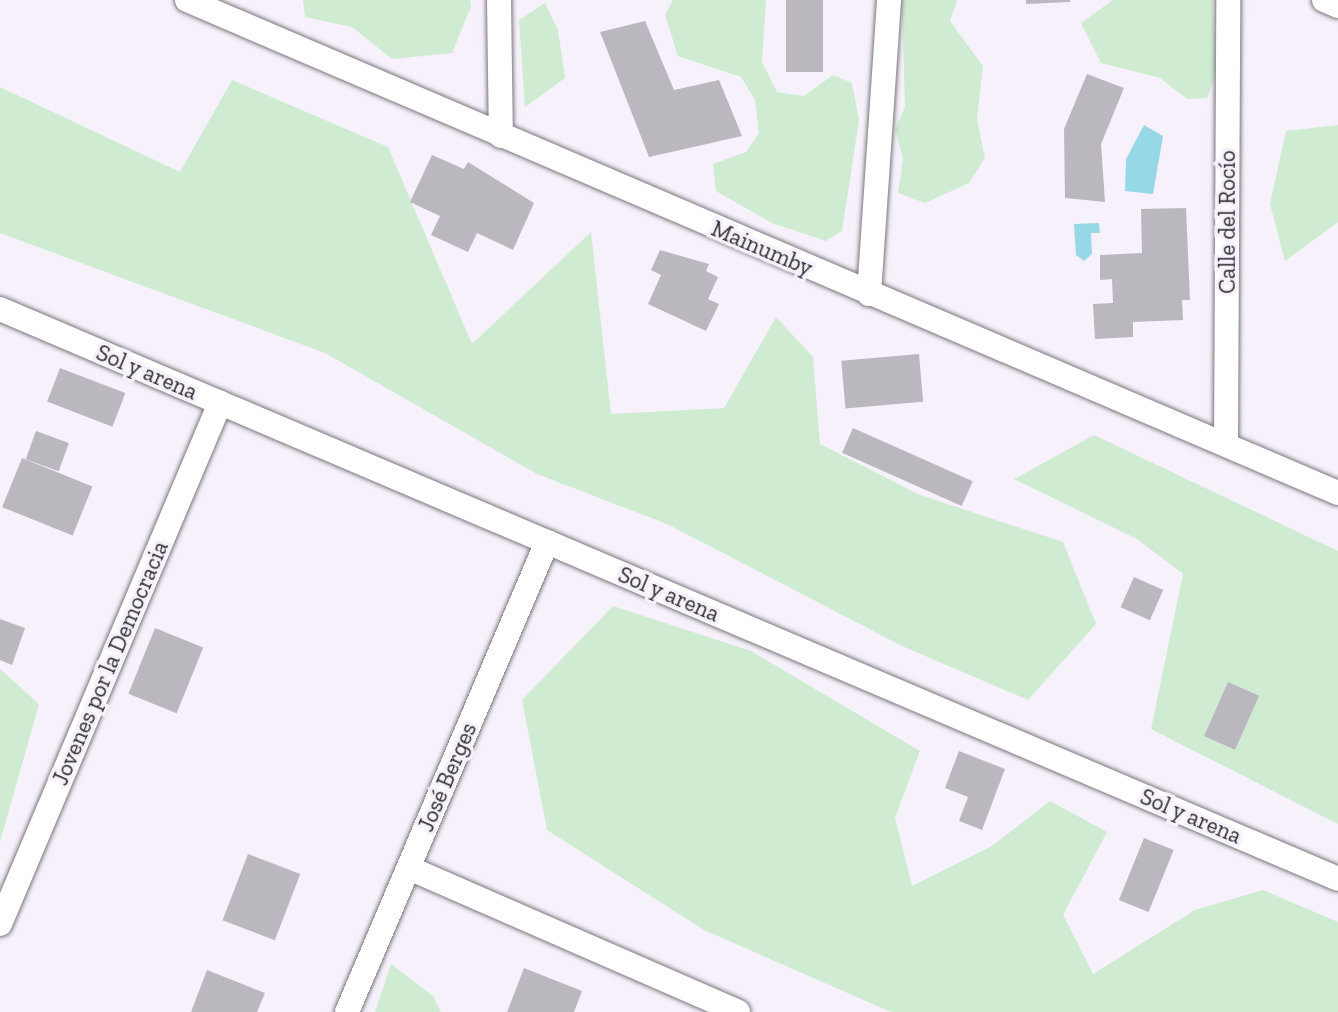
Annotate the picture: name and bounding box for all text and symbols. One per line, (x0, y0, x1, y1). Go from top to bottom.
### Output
street label: Calle del Rocío (1213, 150, 1241, 294)
street label: Mainumby (707, 214, 817, 282)
street label: Sol y arena (92, 338, 202, 406)
street label: Jovenes por la Democracia (46, 537, 174, 789)
street label: Sol y arena (614, 560, 724, 628)
street label: José Berges (412, 718, 482, 836)
street label: Sol y arena (1136, 782, 1246, 850)

